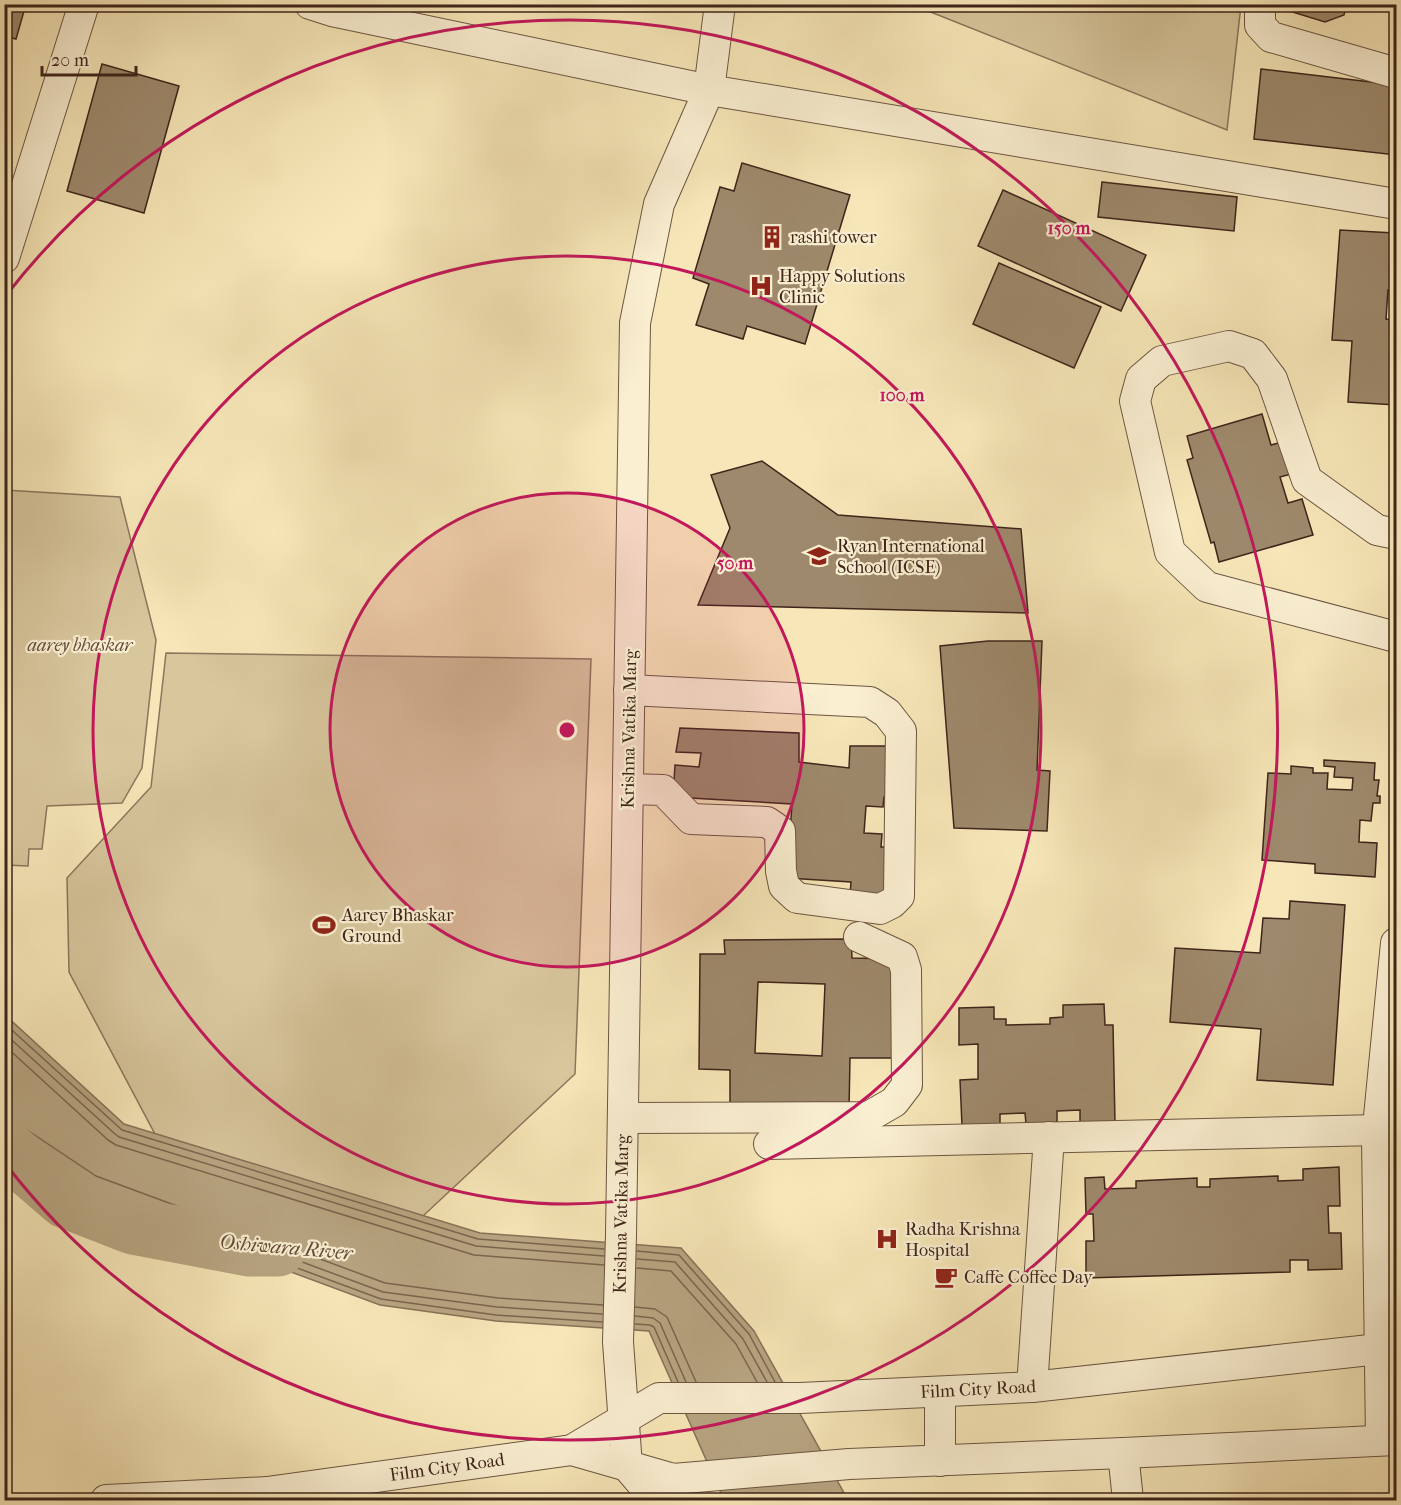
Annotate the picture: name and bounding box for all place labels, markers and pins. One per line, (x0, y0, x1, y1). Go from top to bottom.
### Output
building icon: rashi tower (759, 224, 785, 250)
place label: rashi tower (790, 227, 877, 248)
place label: Happy Solutions Clinic (779, 266, 905, 308)
hospital icon: Happy Solutions Clinic (748, 273, 774, 299)
place label: Ryan International School (ICSE) (837, 536, 985, 578)
school or university icon: Ryan International School (ICSE) (806, 543, 832, 569)
centre of rings (557, 720, 577, 740)
place label: Aarey Bhaskar Ground (341, 905, 454, 947)
sports icon: Aarey Bhaskar Ground (311, 912, 337, 938)
place label: Radha Krishna Hospital (905, 1219, 1021, 1261)
hospital icon: Radha Krishna Hospital (874, 1226, 900, 1252)
cafe icon: Caffe Coffee Day (933, 1264, 959, 1290)
place label: Caffe Coffee Day (964, 1267, 1094, 1288)

